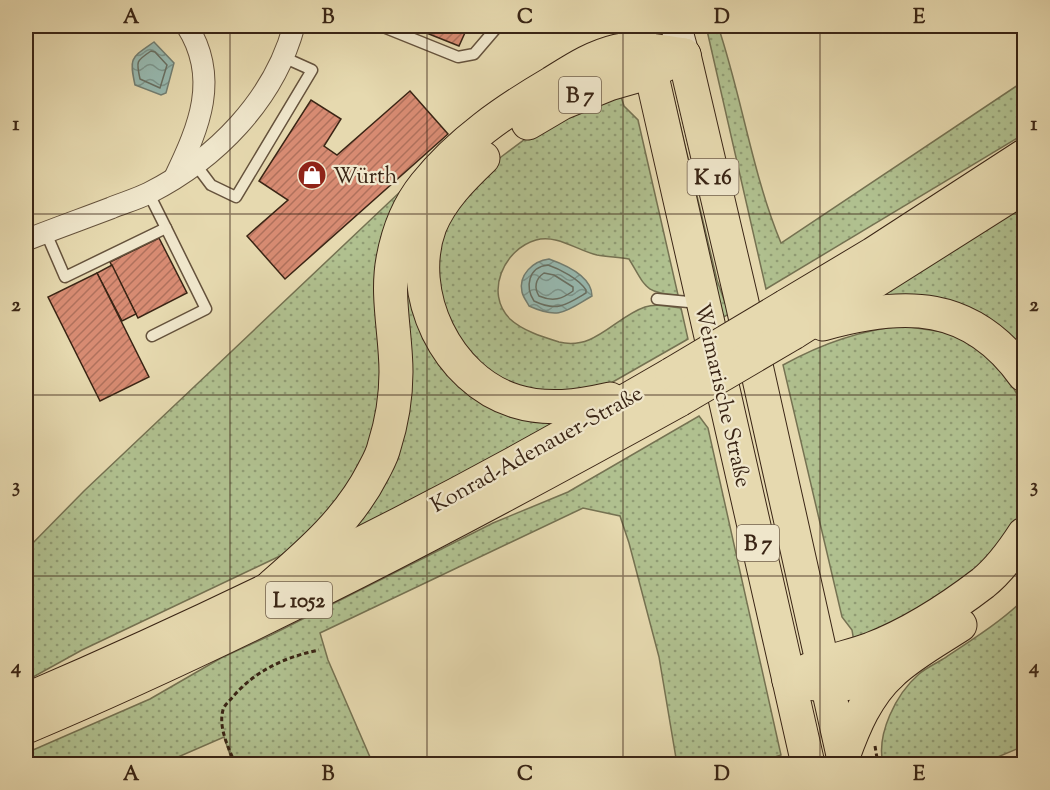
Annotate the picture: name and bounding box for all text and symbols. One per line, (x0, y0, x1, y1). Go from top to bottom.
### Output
text: A (123, 4, 140, 33)
text: B (322, 4, 335, 33)
text: C (517, 4, 533, 33)
text: D (714, 4, 730, 33)
text: E (913, 4, 926, 33)
road number: B 7 (559, 77, 601, 113)
text: 1 (13, 111, 20, 140)
text: 1 (1031, 111, 1038, 140)
shop icon: Würth (296, 159, 328, 191)
road number: K 16 (688, 159, 738, 195)
place label: Würth (333, 162, 398, 194)
text: 2 (11, 292, 21, 321)
text: 2 (1029, 292, 1039, 321)
street label: Weimarische Straße (684, 300, 758, 491)
street label: Konrad-Adenauer-Straße (426, 379, 649, 522)
text: 3 (12, 473, 20, 502)
text: 3 (1030, 473, 1038, 502)
road number: B 7 (737, 525, 779, 561)
road number: L 1052 (266, 582, 332, 618)
text: 4 (10, 654, 21, 683)
text: 4 (1028, 654, 1039, 683)
text: A (123, 761, 140, 790)
text: B (322, 761, 335, 790)
text: C (517, 761, 533, 790)
text: D (714, 761, 730, 790)
text: E (913, 761, 926, 790)

